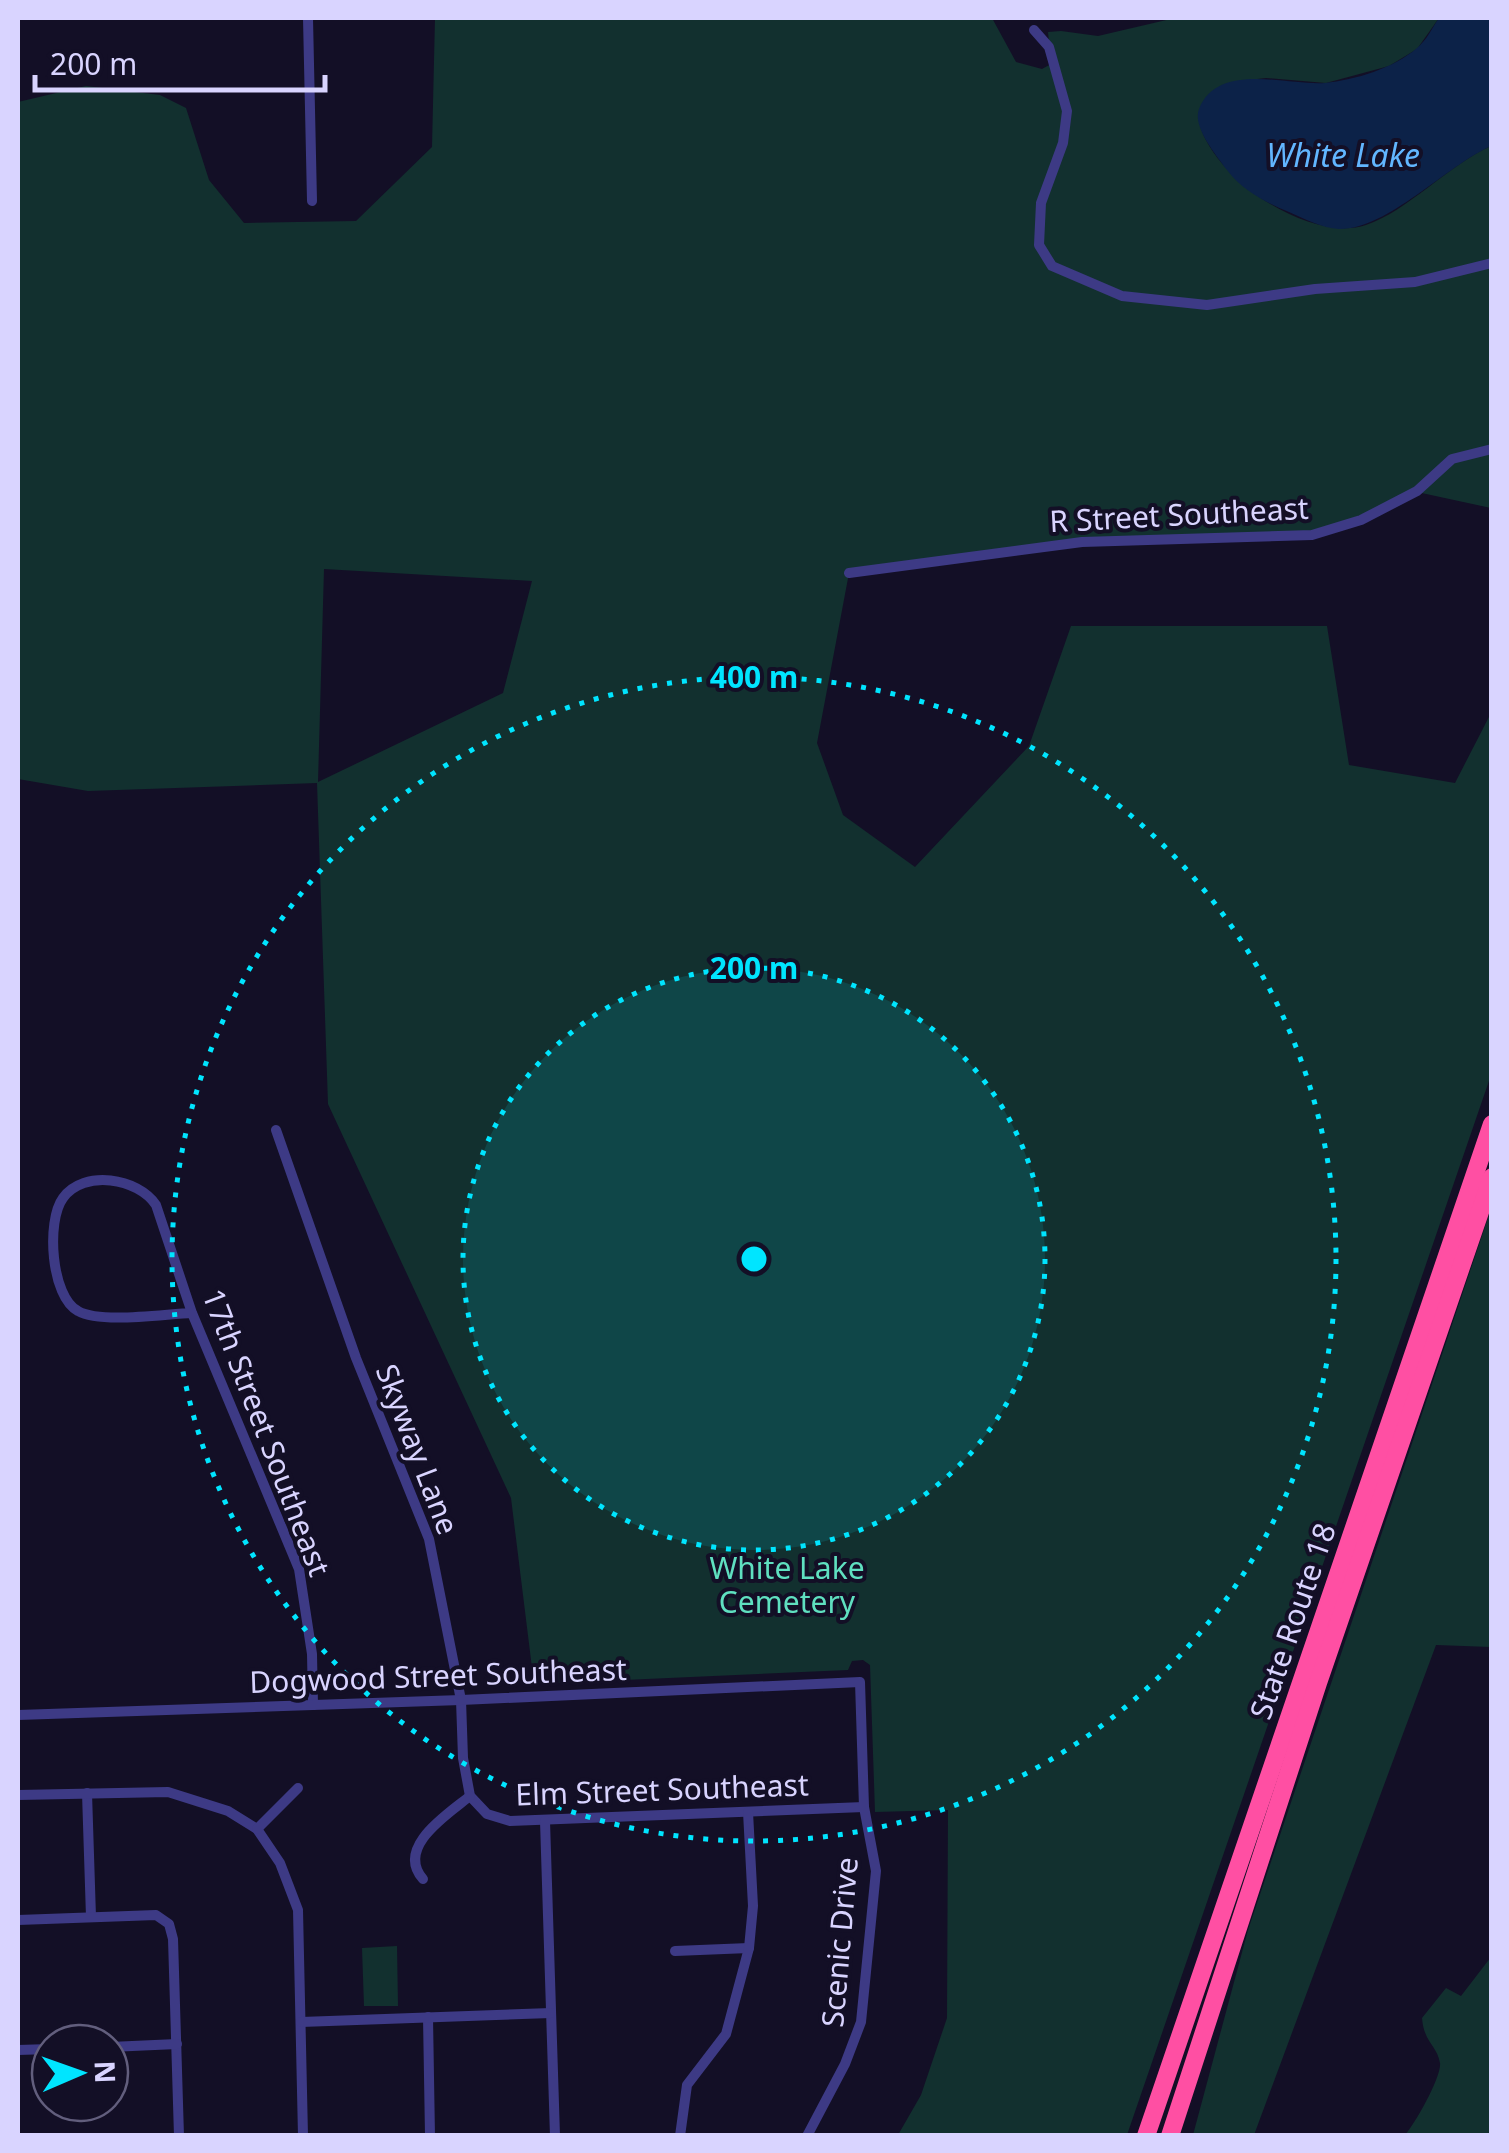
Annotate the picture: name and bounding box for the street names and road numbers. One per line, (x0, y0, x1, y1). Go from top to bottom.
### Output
street label: R Street Southeast (1048, 487, 1310, 541)
street label: 17th Street Southeast (193, 1283, 341, 1582)
street label: Skyway Lane (367, 1358, 469, 1540)
street label: State Route 18 (1239, 1517, 1345, 1725)
street label: Dogwood Street Southeast (249, 1648, 628, 1702)
street label: Elm Street Southeast (515, 1763, 809, 1815)
street label: Scenic Drive (811, 1855, 867, 2029)

